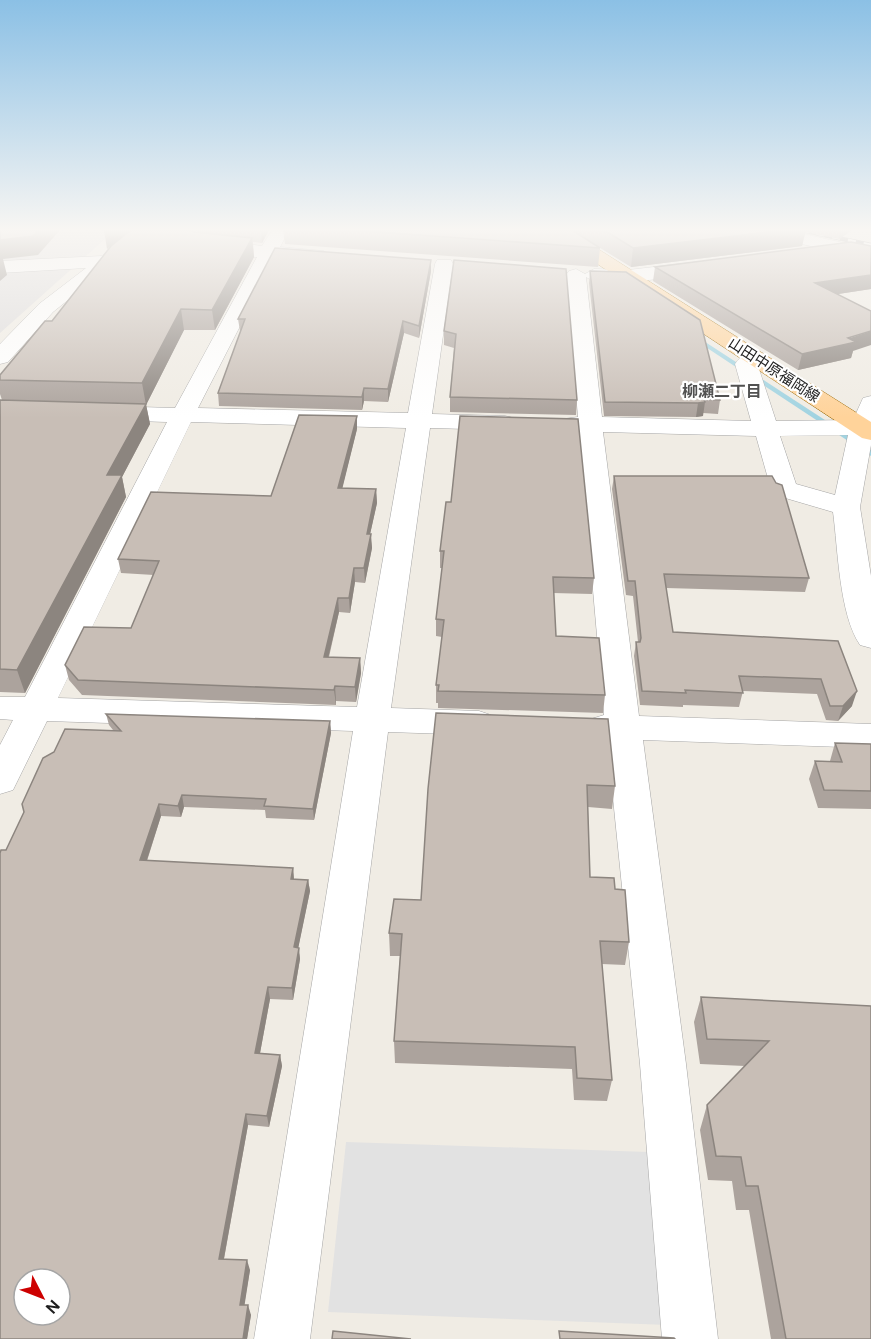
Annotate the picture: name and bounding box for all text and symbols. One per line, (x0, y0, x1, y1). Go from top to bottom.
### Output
street label: 山田中原福岡線 (725, 333, 823, 407)
district label: 柳瀬二丁目 (682, 381, 762, 402)
north arrow (12, 1267, 72, 1327)
text: N (41, 1295, 64, 1318)

